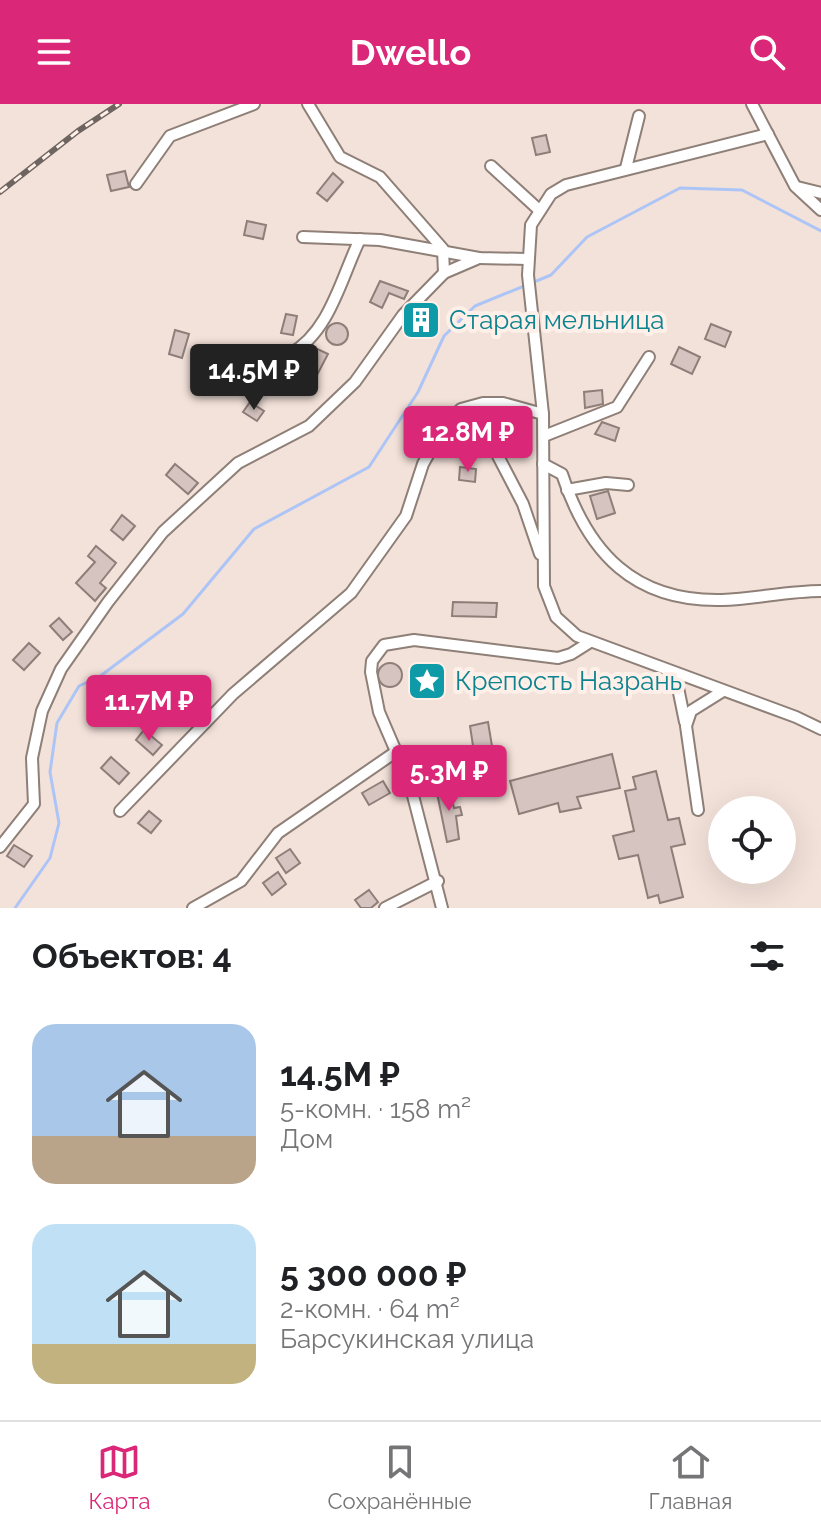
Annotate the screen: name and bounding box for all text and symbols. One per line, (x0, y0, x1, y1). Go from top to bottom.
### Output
icon: menu (32, 30, 76, 74)
icon: search (745, 30, 789, 74)
text: Dwello (350, 31, 471, 73)
building icon: Старая мельница (400, 299, 442, 341)
place label: Старая мельница (449, 305, 664, 335)
pin: 14.5M ₽ (180, 344, 328, 412)
text: 14.5M ₽ (208, 355, 300, 385)
pin: 12.8M ₽ (394, 406, 542, 474)
text: 12.8M ₽ (422, 417, 514, 447)
place icon: Крепость Назрань (406, 660, 448, 702)
place label: Крепость Назрань (455, 666, 682, 696)
pin: 11.7M ₽ (75, 675, 223, 743)
text: 11.7M ₽ (104, 686, 194, 716)
pin: 5.3M ₽ (384, 745, 514, 813)
text: 5.3M ₽ (410, 756, 488, 786)
map controls (708, 796, 796, 884)
button: locate (708, 796, 796, 884)
icon: filters (745, 934, 789, 978)
text: Объектов: 4 (32, 936, 232, 976)
text: 14.5M ₽ (280, 1054, 400, 1094)
icon: home (96, 1056, 192, 1152)
text: 5-комн. · 158 m² (280, 1094, 471, 1124)
text: Дом (280, 1124, 333, 1154)
text: 5 300 000 ₽ (280, 1254, 466, 1294)
icon: home (96, 1256, 192, 1352)
text: 2-комн. · 64 m² (280, 1294, 460, 1324)
text: Барсукинская улица (280, 1324, 534, 1354)
tab: Карта (89, 1440, 150, 1514)
tab: Сохранённые (328, 1440, 472, 1514)
tab: Главная (649, 1440, 732, 1514)

